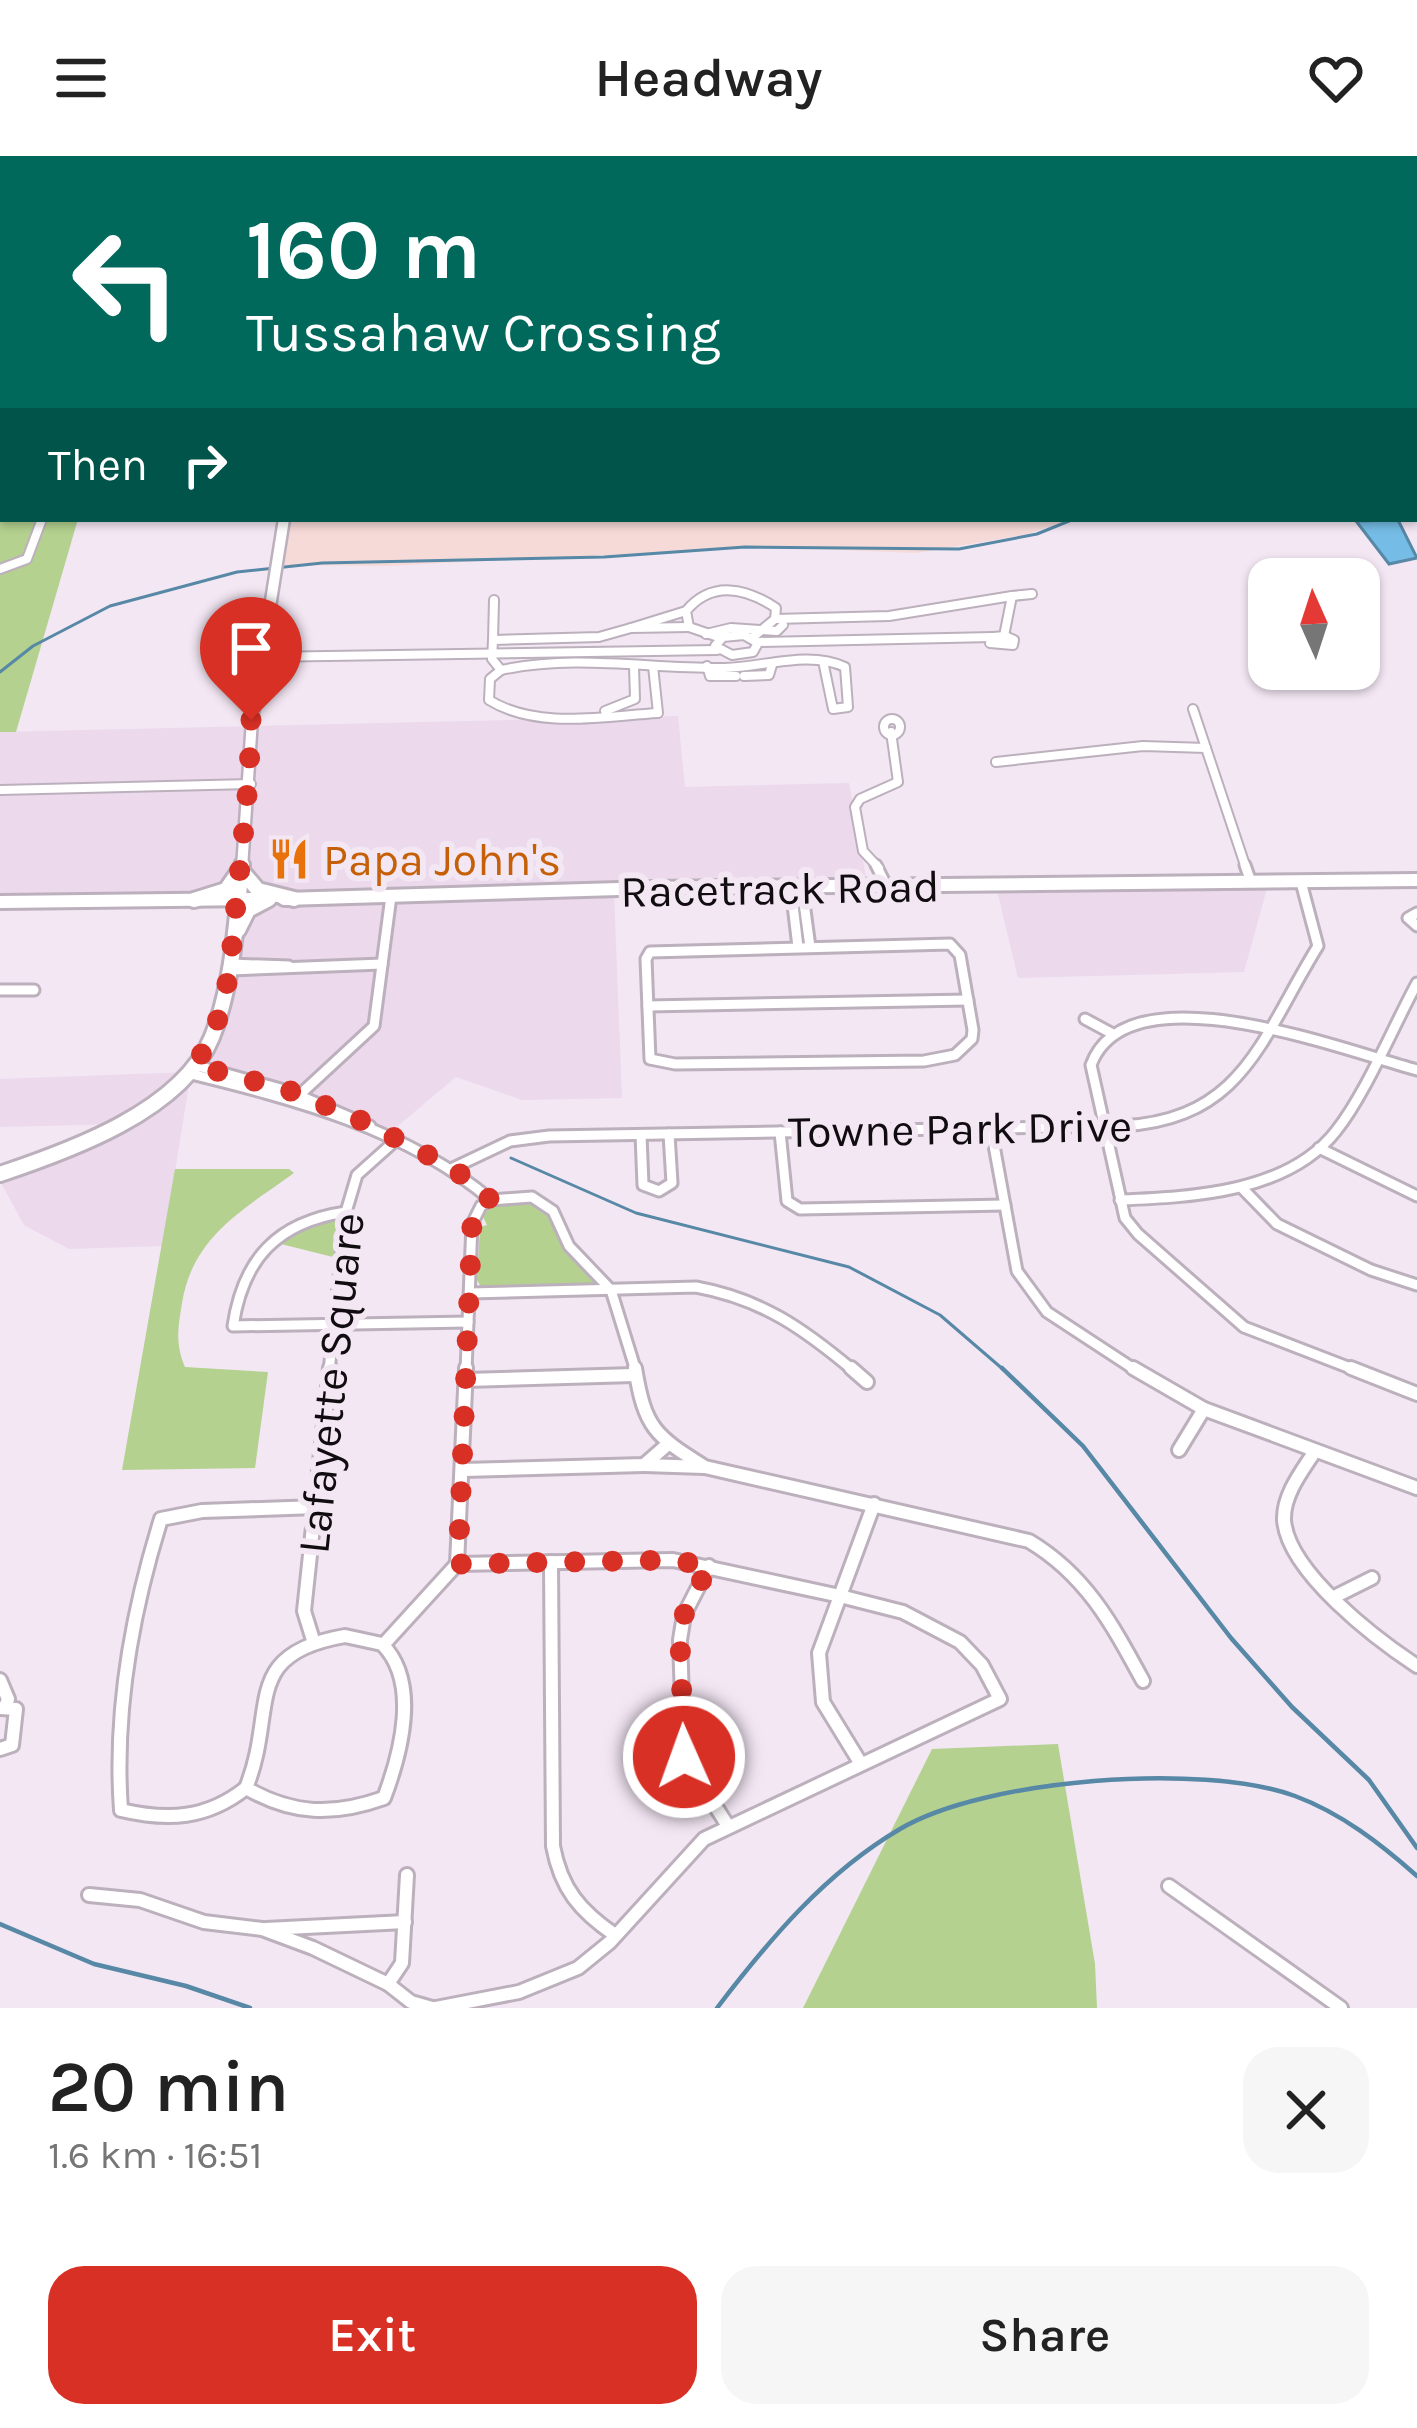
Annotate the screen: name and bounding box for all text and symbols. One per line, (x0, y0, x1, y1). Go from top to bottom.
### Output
icon: menu (48, 45, 114, 111)
icon: heart (1303, 45, 1369, 111)
text: Headway (595, 46, 822, 110)
text: 160 m (246, 201, 481, 299)
icon: left (48, 204, 204, 360)
text: Tussahaw Crossing (246, 301, 721, 365)
icon: right (172, 432, 238, 498)
text: Then (48, 439, 148, 491)
north arrow (1248, 558, 1380, 690)
map controls (1248, 558, 1380, 690)
pin (200, 597, 302, 720)
icon: arrive (218, 615, 284, 681)
place label: Papa John's (323, 834, 561, 886)
restaurant icon: Papa John's (266, 836, 312, 882)
street label: Racetrack Road (620, 860, 940, 918)
street label: Towne Park Drive (787, 1100, 1133, 1158)
street label: Lafayette Square (287, 1210, 376, 1556)
position arrow (621, 1694, 747, 1820)
text: 20 min (48, 2045, 289, 2129)
button: close (1243, 2047, 1369, 2173)
text: 1.6 km · 16:51 (48, 2132, 263, 2178)
button: Exit (48, 2266, 697, 2404)
button: Share (721, 2266, 1369, 2404)

